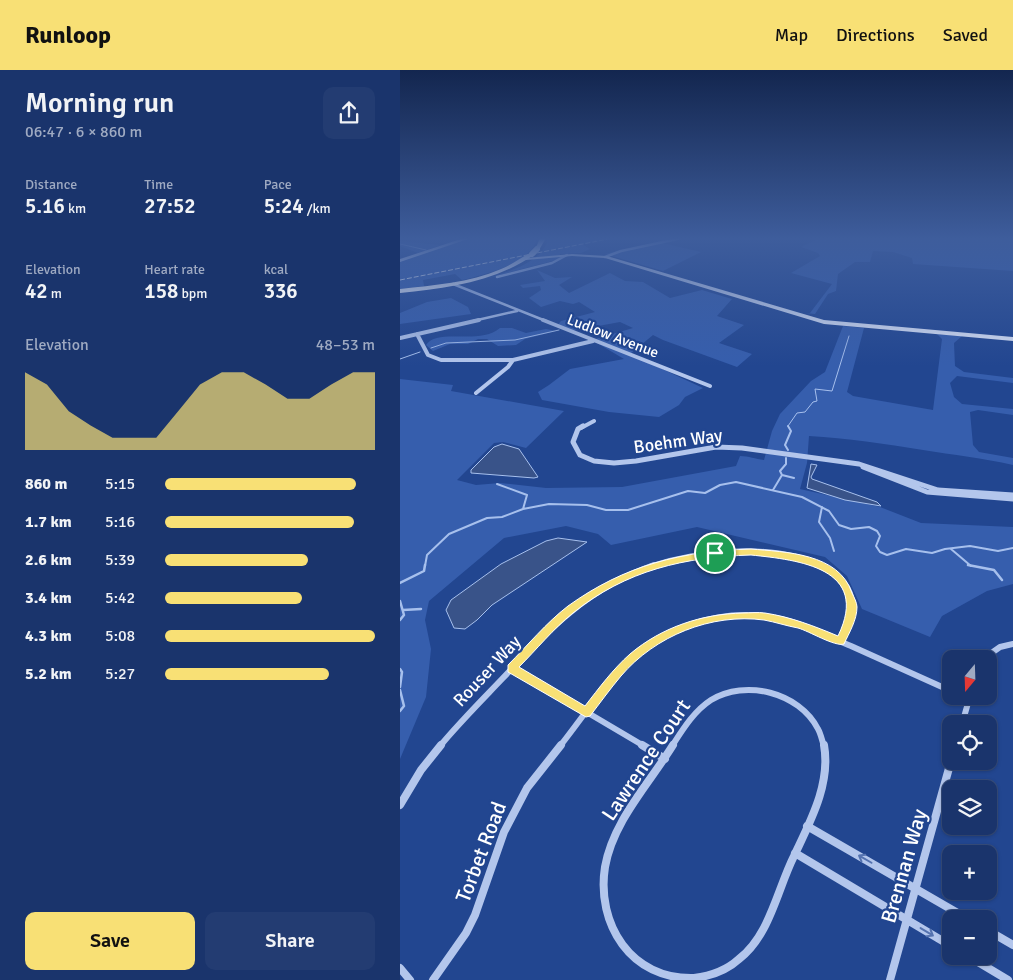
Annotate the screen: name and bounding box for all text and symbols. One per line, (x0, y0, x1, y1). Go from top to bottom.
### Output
text: Runloop (25, 20, 111, 50)
text: Map (775, 24, 808, 46)
text: Directions (836, 24, 915, 46)
text: Saved (943, 24, 988, 46)
text: Morning run (25, 86, 174, 120)
button: share (323, 87, 375, 139)
text: 06:47 · 6 × 860 m (25, 122, 142, 142)
text: Distance (25, 176, 77, 193)
text: Time (144, 176, 173, 193)
text: Pace (264, 176, 292, 193)
text: 5.16 (25, 193, 65, 219)
text: 27:52 (144, 193, 196, 219)
text: 5:24 (264, 193, 304, 219)
text: km (65, 200, 86, 217)
text: /km (304, 200, 331, 217)
text: Elevation (25, 261, 81, 278)
text: Heart rate (144, 261, 205, 278)
text: kcal (264, 261, 288, 278)
text: 42 (25, 278, 48, 304)
text: 158 (144, 278, 178, 304)
text: 336 (264, 278, 298, 304)
text: m (48, 285, 62, 302)
text: bpm (178, 285, 207, 302)
street label: Ludlow Avenue (565, 310, 661, 362)
text: Elevation (25, 335, 89, 355)
text: 48–53 m (316, 335, 375, 355)
street label: Boehm Way (632, 424, 724, 458)
text: 860 m (25, 474, 67, 494)
text: 5:15 (105, 474, 135, 494)
text: 1.7 km (25, 512, 72, 532)
text: 5:16 (105, 512, 135, 532)
pin (694, 532, 736, 574)
icon: arrive (701, 539, 729, 567)
text: 2.6 km (25, 550, 72, 570)
text: 5:39 (105, 550, 135, 570)
text: 3.4 km (25, 588, 72, 608)
text: 5:42 (105, 588, 135, 608)
text: 4.3 km (25, 626, 72, 646)
text: 5:08 (105, 626, 135, 646)
street label: Rouser Way (449, 630, 526, 711)
north arrow (942, 650, 998, 705)
map controls (942, 650, 997, 965)
text: 5.2 km (25, 664, 72, 684)
text: 5:27 (105, 664, 135, 684)
street label: Lawrence Court (596, 694, 696, 826)
button: locate (942, 715, 997, 770)
button: layers (942, 780, 997, 835)
street label: Torbet Road (450, 798, 512, 906)
street label: Brennan Way (875, 806, 933, 926)
button: + (942, 845, 997, 900)
one-way arrow (858, 854, 873, 863)
button: − (942, 910, 997, 965)
button: Save (25, 912, 195, 970)
button: Share (205, 912, 375, 970)
one-way arrow (920, 927, 934, 937)

